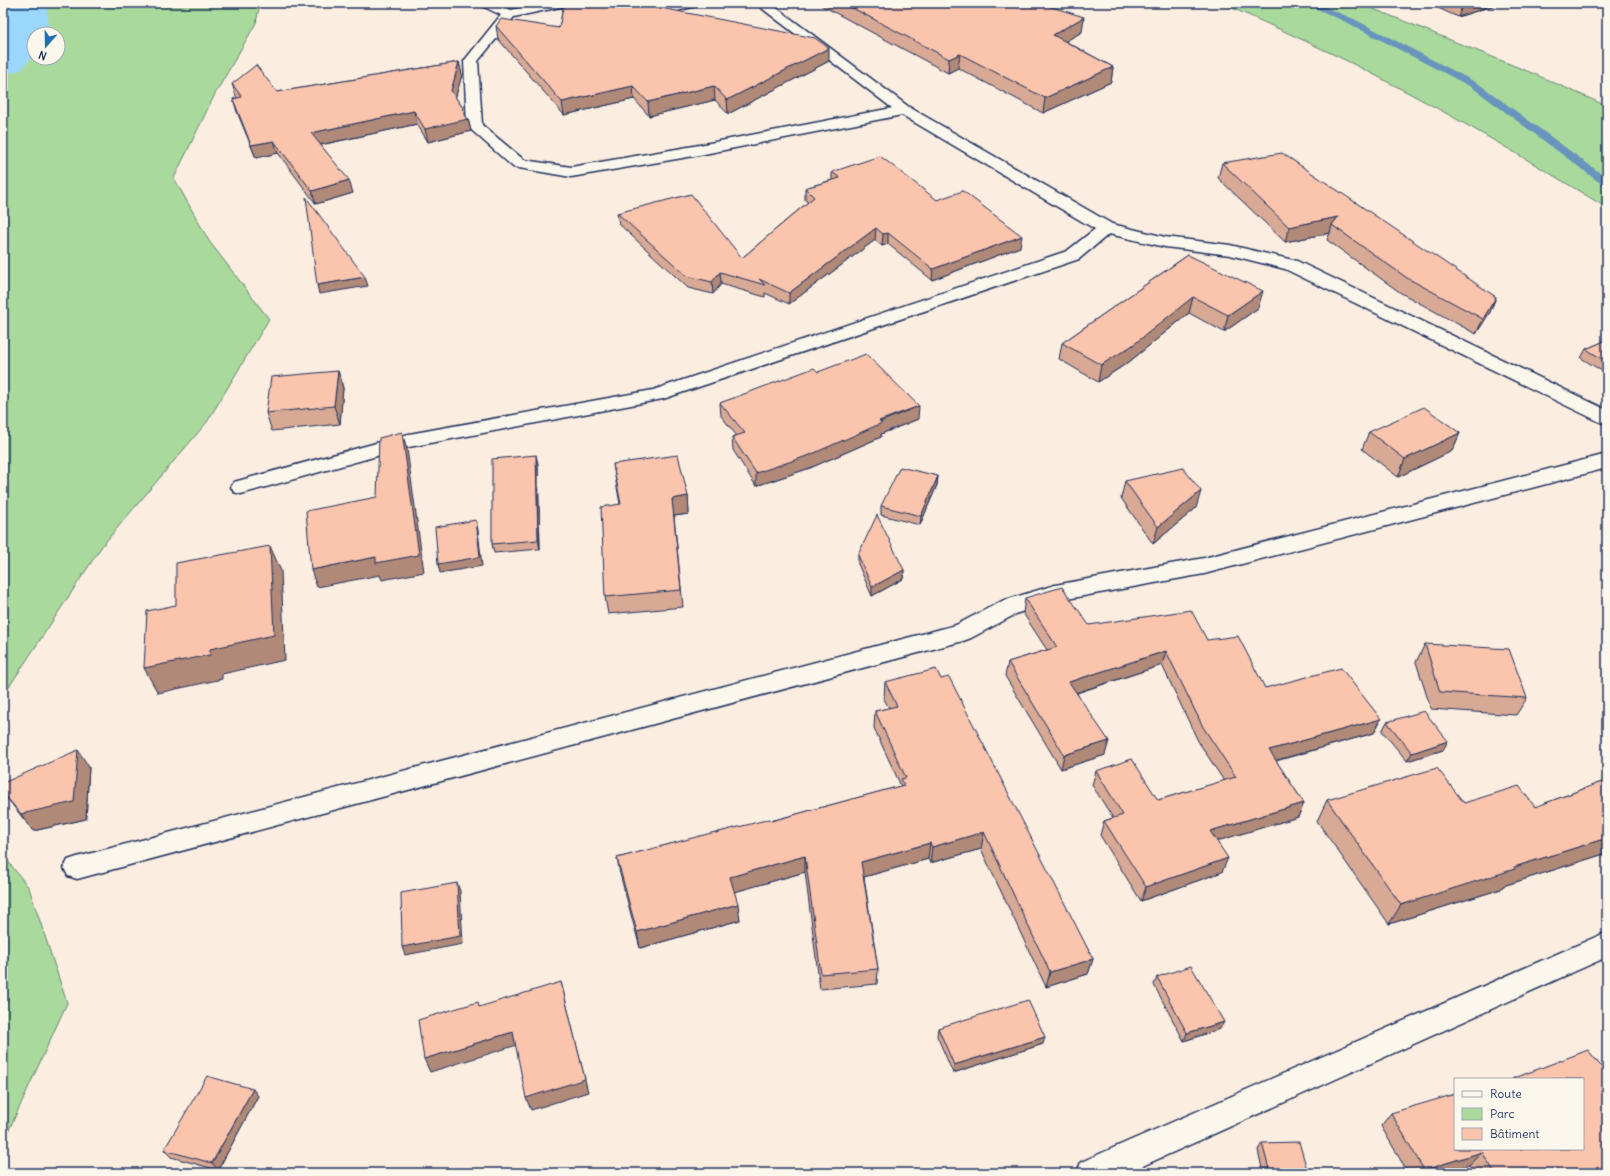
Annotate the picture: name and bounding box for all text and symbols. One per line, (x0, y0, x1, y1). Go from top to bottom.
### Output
north arrow (26, 26, 66, 66)
text: N (37, 48, 49, 63)
legend (1454, 1078, 1584, 1150)
text: Route (1490, 1086, 1522, 1101)
text: Parc (1490, 1106, 1515, 1121)
text: Bâtiment (1490, 1126, 1539, 1141)

